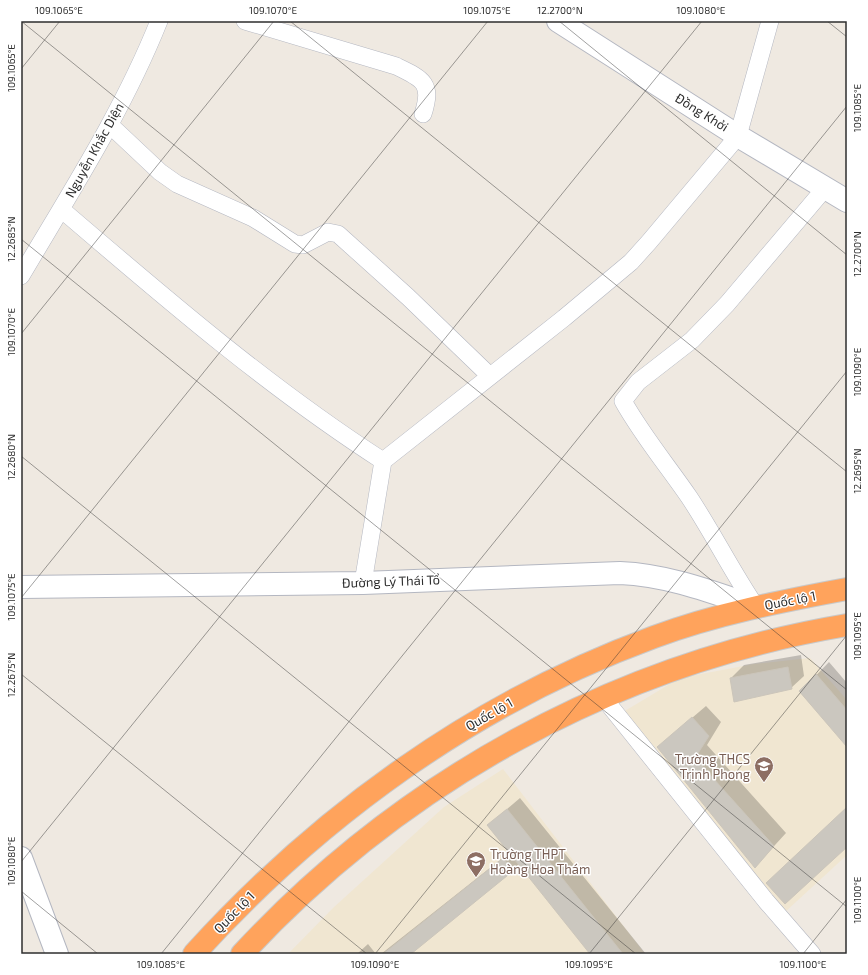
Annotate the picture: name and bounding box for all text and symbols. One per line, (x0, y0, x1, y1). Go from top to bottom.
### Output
text: 109.1065°E (35, 4, 83, 16)
text: 109.1070°E (249, 4, 297, 16)
text: 109.1075°E (463, 4, 511, 16)
text: 12.2700°N (537, 4, 583, 16)
text: 109.1080°E (677, 4, 726, 16)
text: 109.1065°E (5, 44, 17, 92)
text: 109.1085°E (851, 83, 863, 132)
street label: Đồng Khởi (672, 89, 732, 135)
street label: Nguyễn Khắc Diện (61, 100, 127, 200)
text: 12.2685°N (5, 216, 17, 262)
text: 12.2700°N (851, 231, 863, 277)
text: 109.1070°E (5, 308, 17, 356)
text: 109.1090°E (851, 347, 863, 396)
text: 12.2680°N (5, 434, 17, 480)
text: 12.2695°N (851, 449, 863, 494)
street label: Đường Lý Thái Tổ (342, 571, 440, 591)
text: 109.1075°E (5, 573, 17, 621)
street label: Quốc lộ 1 (763, 587, 817, 613)
text: 109.1095°E (851, 612, 863, 660)
text: 12.2675°N (5, 653, 17, 697)
street label: Quốc lộ 1 (462, 694, 516, 734)
place label: Trường THCS Trịnh Phong (675, 751, 750, 782)
school or university icon: Trường THCS Trịnh Phong (753, 755, 775, 783)
text: 109.1080°E (5, 836, 17, 885)
place label: Trường THPT Hoàng Hoa Thám (490, 846, 590, 877)
school or university icon: Trường THPT Hoàng Hoa Thám (465, 850, 487, 878)
text: 109.1100°E (851, 876, 863, 923)
street label: Quốc lộ 1 (210, 888, 258, 936)
text: 109.1085°E (137, 958, 186, 970)
text: 109.1090°E (351, 958, 400, 970)
text: 109.1095°E (565, 958, 613, 970)
text: 109.1100°E (780, 958, 827, 970)

